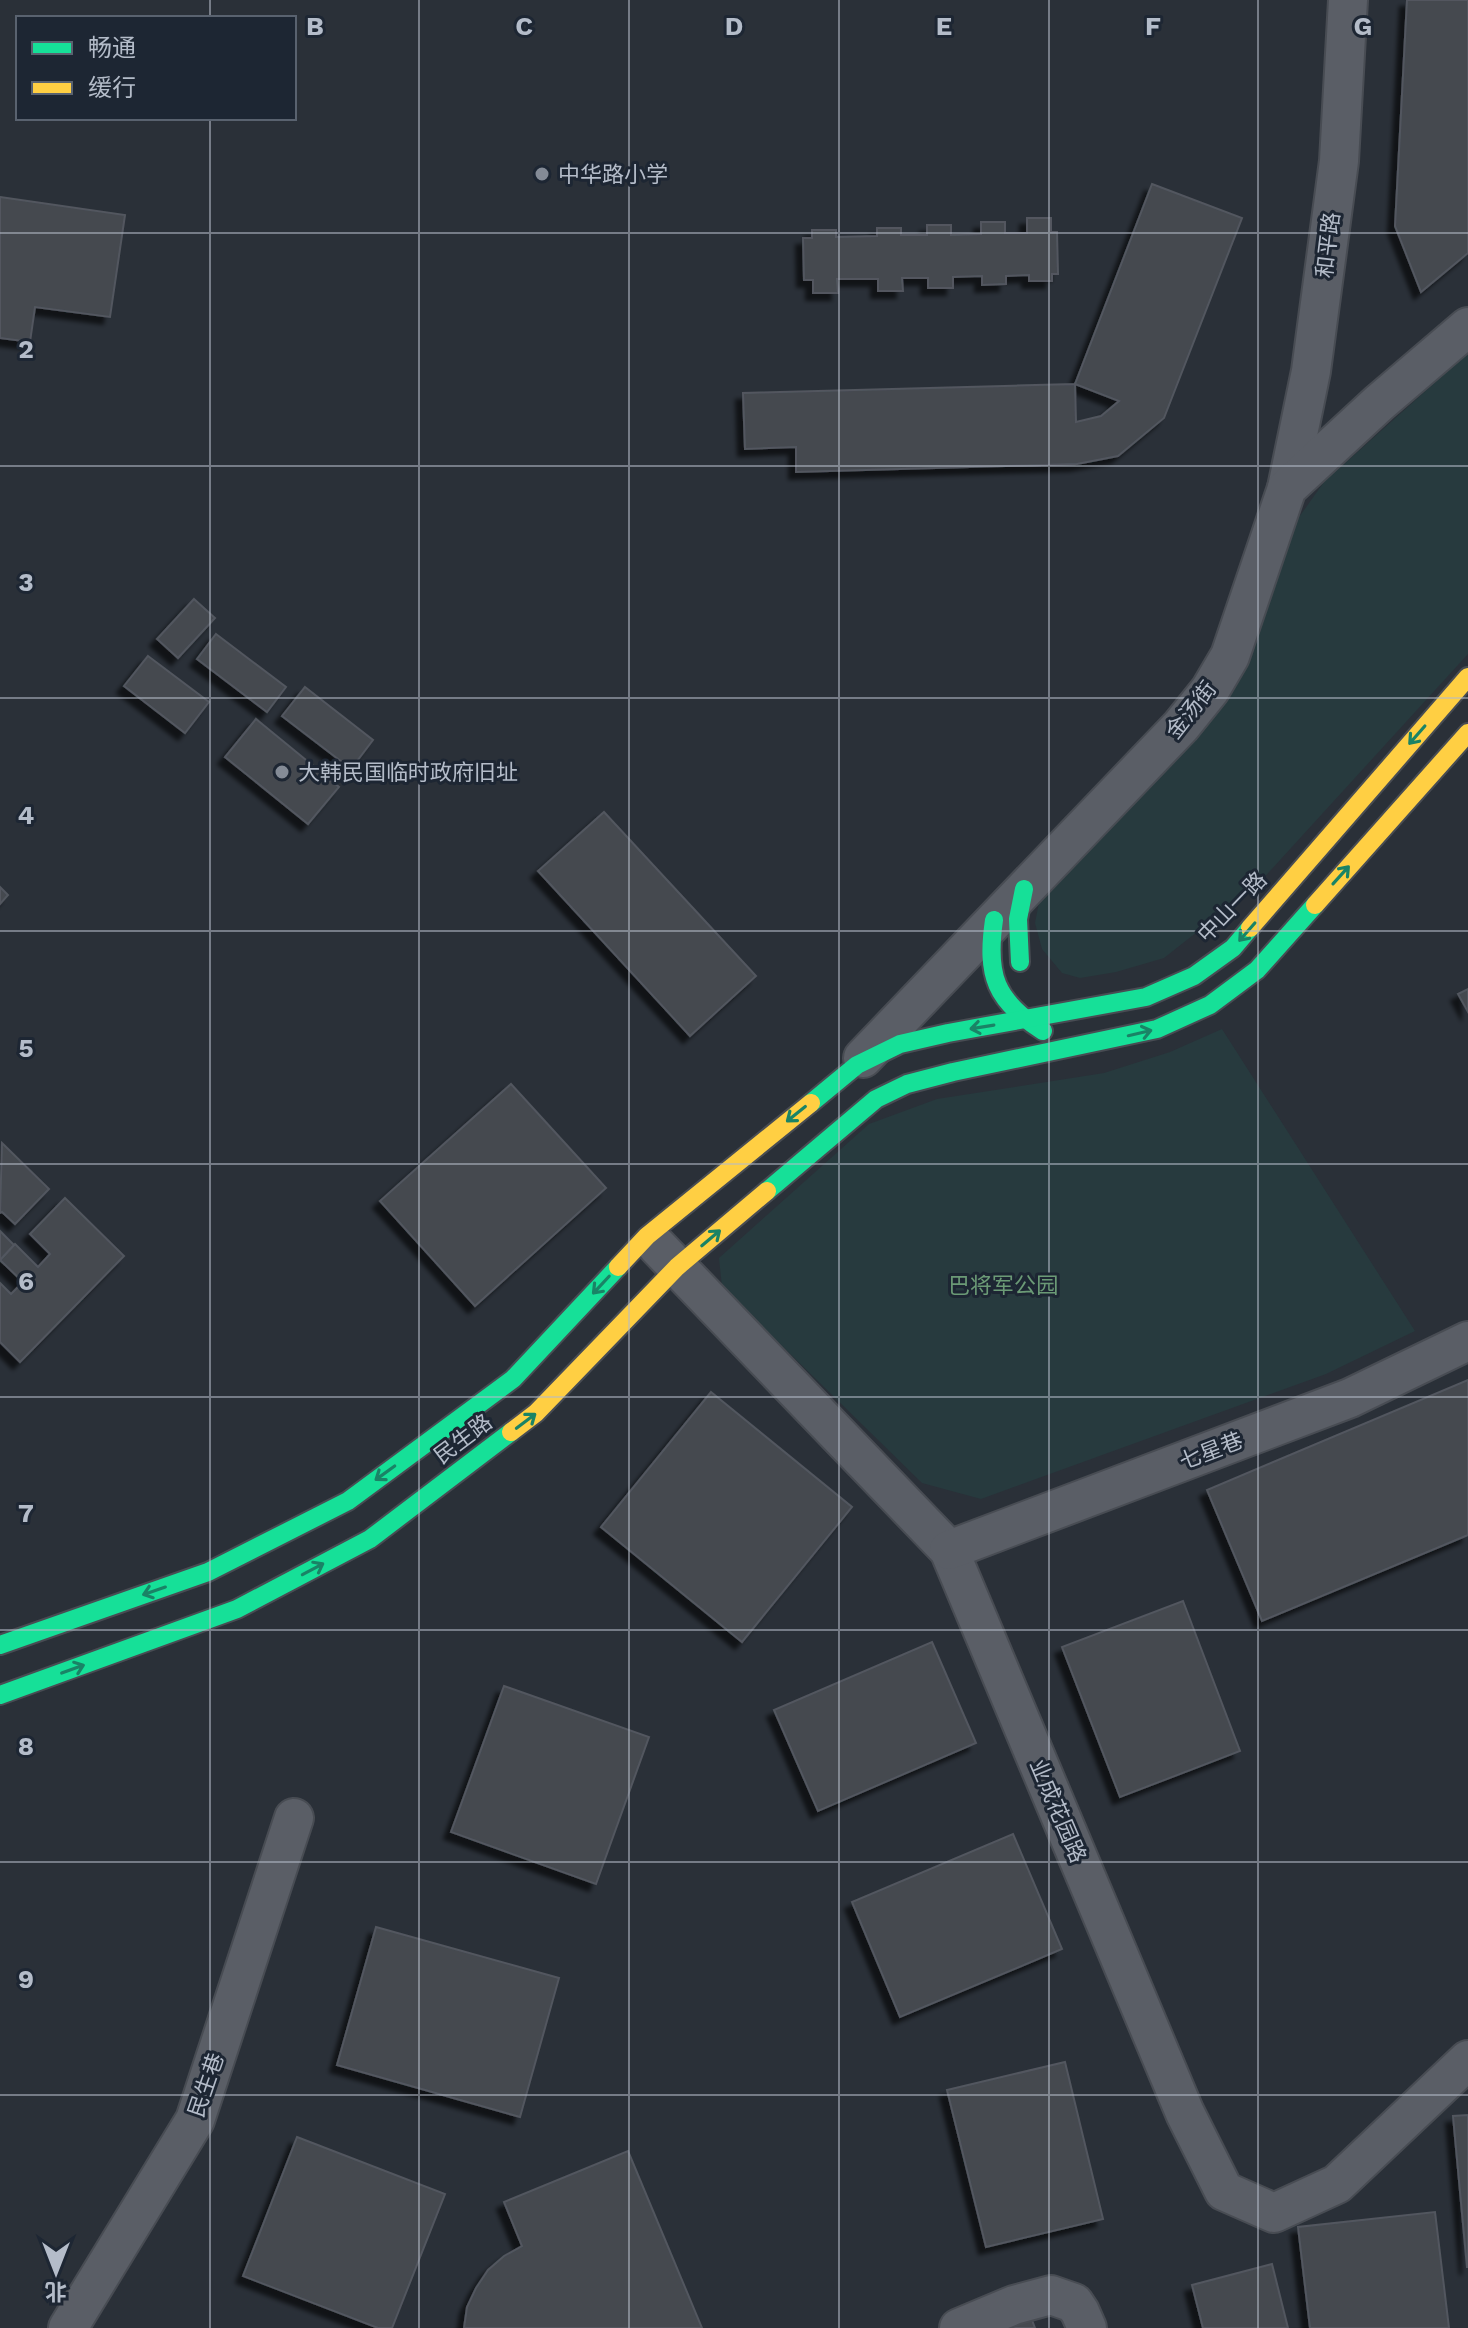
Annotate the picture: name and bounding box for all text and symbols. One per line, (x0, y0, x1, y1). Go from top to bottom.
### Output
text: B (306, 11, 324, 41)
text: C (515, 11, 533, 41)
text: D (725, 11, 743, 41)
text: E (936, 11, 952, 41)
text: F (1145, 11, 1161, 41)
text: G (1354, 11, 1372, 41)
legend (16, 16, 296, 120)
text: 畅通 (88, 34, 136, 62)
text: 缓行 (88, 74, 136, 102)
place label: 中华路小学 (558, 162, 668, 187)
marker: 中华路小学 (533, 165, 551, 183)
street label: 和平路 (1312, 211, 1344, 279)
text: 2 (18, 334, 34, 364)
text: 3 (18, 567, 34, 597)
street label: 金汤街 (1161, 676, 1221, 744)
one-way arrow (1408, 725, 1426, 745)
place label: 大韩民国临时政府旧址 (298, 760, 518, 785)
marker: 大韩民国临时政府旧址 (273, 763, 291, 781)
text: 4 (18, 800, 35, 830)
one-way arrow (1331, 866, 1349, 886)
street label: 中山一路 (1192, 867, 1272, 947)
one-way arrow (1238, 921, 1256, 942)
one-way arrow (970, 1020, 995, 1035)
one-way arrow (1127, 1024, 1153, 1039)
text: 5 (18, 1033, 34, 1063)
one-way arrow (787, 1105, 807, 1123)
one-way arrow (700, 1229, 720, 1247)
text: 6 (18, 1266, 34, 1296)
park label: 巴将军公园 (948, 1273, 1058, 1298)
one-way arrow (592, 1274, 610, 1294)
street label: 民生路 (429, 1409, 497, 1469)
one-way arrow (515, 1412, 536, 1429)
street label: 七星巷 (1176, 1428, 1246, 1474)
one-way arrow (374, 1465, 396, 1481)
text: 7 (18, 1498, 34, 1528)
one-way arrow (301, 1561, 324, 1577)
one-way arrow (142, 1585, 167, 1599)
one-way arrow (61, 1660, 86, 1675)
text: 8 (18, 1731, 34, 1761)
street label: 业成花园路 (1025, 1755, 1091, 1867)
text: 9 (18, 1964, 34, 1994)
street label: 民生巷 (183, 2050, 229, 2120)
north arrow (16, 2232, 96, 2312)
text: 北 (45, 2279, 67, 2304)

